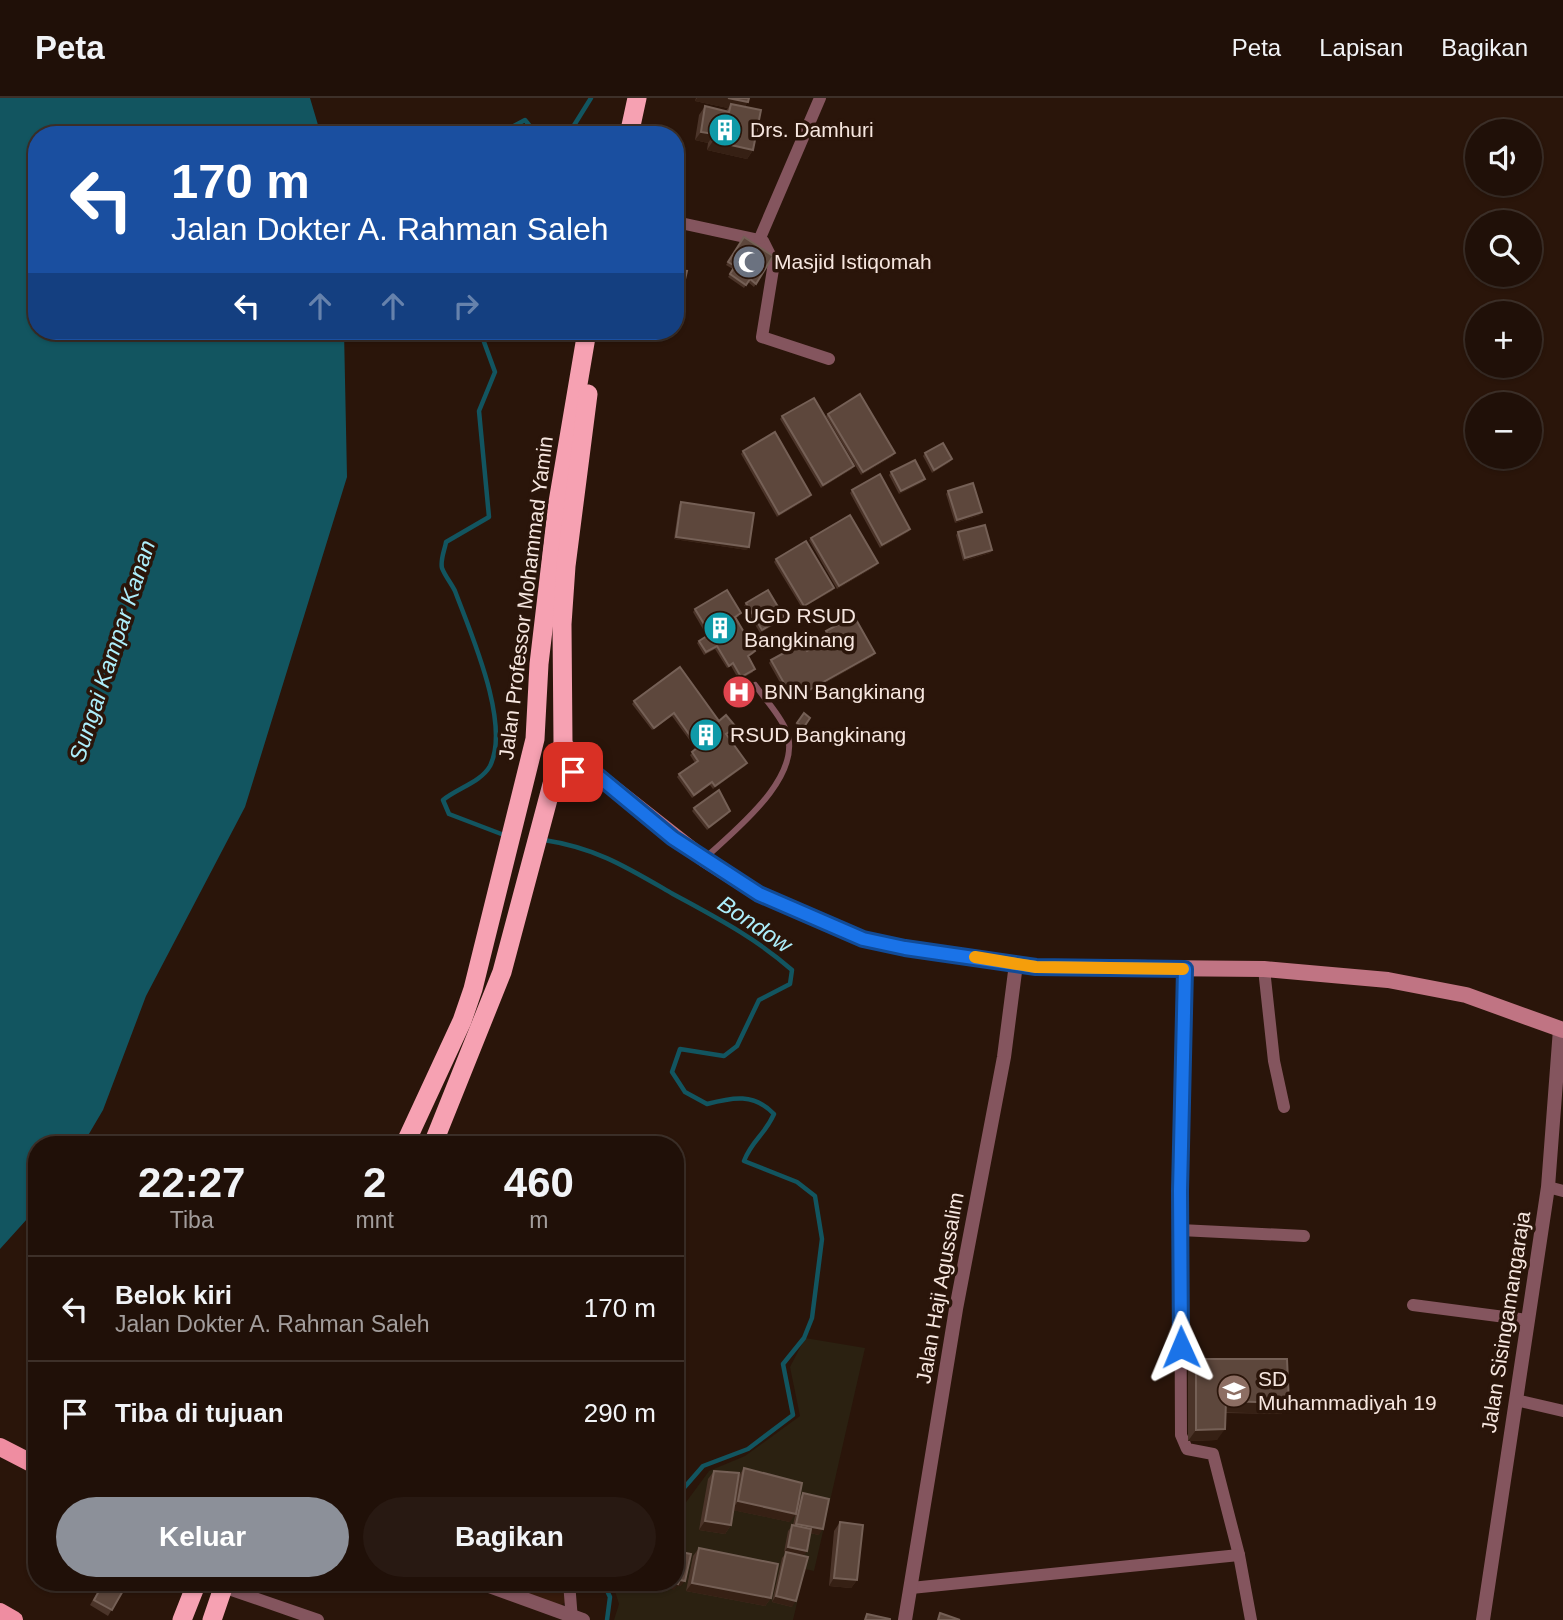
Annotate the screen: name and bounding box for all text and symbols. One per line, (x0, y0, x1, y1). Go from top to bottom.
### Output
text: Peta (35, 29, 105, 66)
text: Peta (1232, 34, 1281, 61)
text: Lapisan (1319, 34, 1403, 61)
text: Bagikan (1441, 34, 1528, 61)
building icon: Drs. Damhuri (706, 111, 744, 149)
place label: Drs. Damhuri (750, 118, 874, 141)
map controls (1465, 119, 1542, 469)
button: sound (1465, 119, 1542, 196)
icon: left (56, 154, 147, 245)
text: 170 m (171, 154, 310, 208)
button: search (1465, 210, 1542, 287)
text: Jalan Dokter A. Rahman Saleh (171, 211, 609, 247)
mosque icon: Masjid Istiqomah (730, 243, 768, 281)
place label: Masjid Istiqomah (774, 250, 932, 273)
icon: left (228, 287, 266, 325)
icon: ahead (301, 287, 339, 325)
icon: ahead (374, 287, 412, 325)
icon: right (447, 287, 485, 325)
button: + (1465, 301, 1542, 378)
button: − (1465, 392, 1542, 469)
street label: Jalan Professor Mohammad Yamin (494, 435, 557, 761)
water label: Sungai Kampar Kanan (64, 537, 160, 765)
place label: UGD RSUD Bangkinang (744, 604, 856, 651)
building icon: UGD RSUD Bangkinang (701, 609, 739, 647)
hospital icon: BNN Bangkinang (720, 673, 758, 711)
place label: BNN Bangkinang (764, 680, 925, 703)
building icon: RSUD Bangkinang (687, 716, 725, 754)
place label: RSUD Bangkinang (730, 723, 906, 746)
pin (543, 742, 603, 802)
icon: arrive (554, 753, 592, 791)
water label: Bondow (713, 890, 798, 959)
text: 22:27 (138, 1159, 245, 1206)
text: 2 (363, 1159, 386, 1206)
text: 460 (504, 1159, 574, 1206)
street label: Jalan Haji Agussalim (911, 1191, 968, 1385)
text: Tiba (170, 1207, 214, 1233)
text: mnt (355, 1207, 394, 1233)
text: m (529, 1207, 548, 1233)
street label: Jalan Sisingamangaraja (1477, 1209, 1534, 1434)
text: Belok kiri (115, 1280, 232, 1310)
icon: left (56, 1290, 94, 1328)
text: 170 m (584, 1293, 656, 1323)
position arrow (1144, 1310, 1218, 1384)
text: Jalan Dokter A. Rahman Saleh (115, 1311, 430, 1337)
place label: SD Muhammadiyah 19 (1258, 1367, 1437, 1414)
school or university icon: SD Muhammadiyah 19 (1215, 1372, 1253, 1410)
icon: arrive (56, 1395, 94, 1433)
text: Tiba di tujuan (115, 1398, 284, 1428)
text: 290 m (584, 1398, 656, 1428)
button: Keluar (56, 1497, 349, 1577)
button: Bagikan (363, 1497, 656, 1577)

